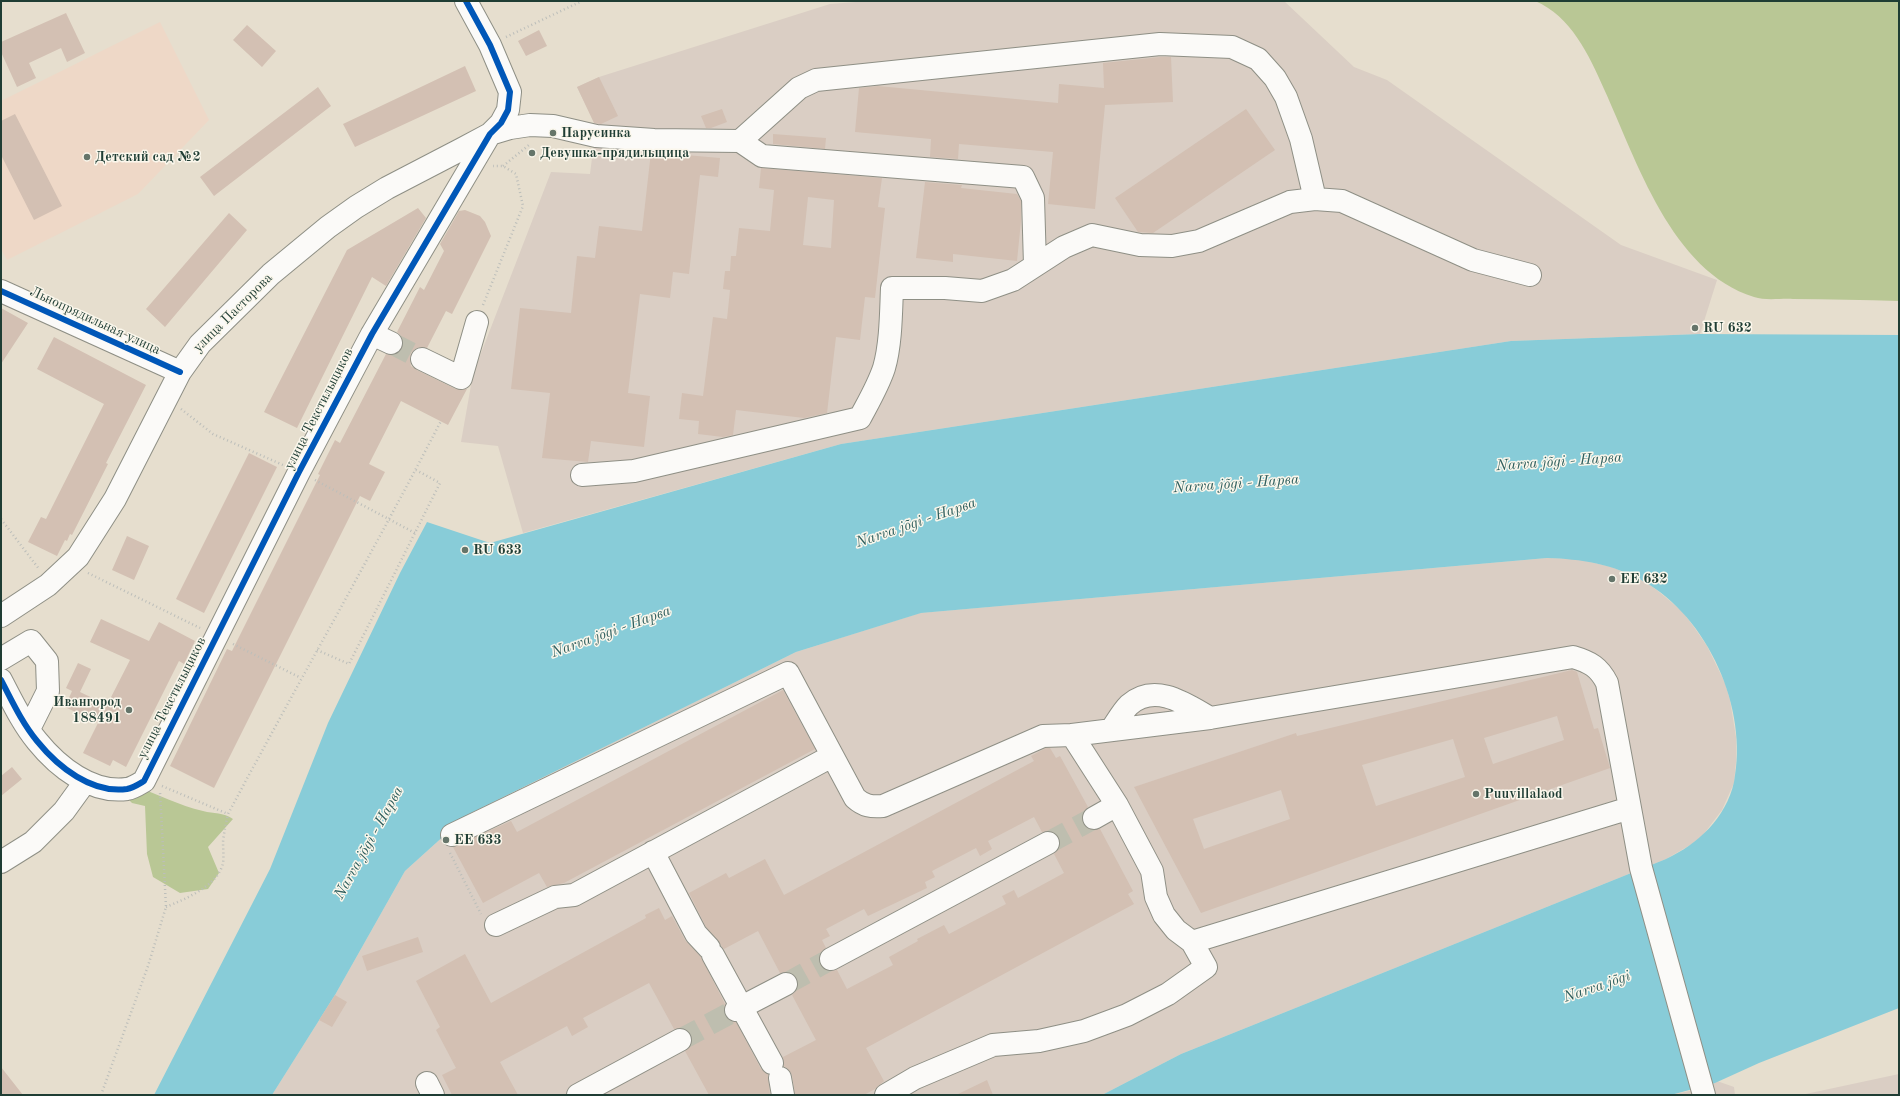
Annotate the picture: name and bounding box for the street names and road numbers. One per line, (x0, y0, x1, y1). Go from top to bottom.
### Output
street label: улица Пасторова (190, 270, 276, 356)
street label: Льнопрядильная улица (27, 283, 163, 359)
street label: улица Текстильщиков (281, 345, 357, 473)
street label: улица Текстильщиков (134, 634, 210, 762)

